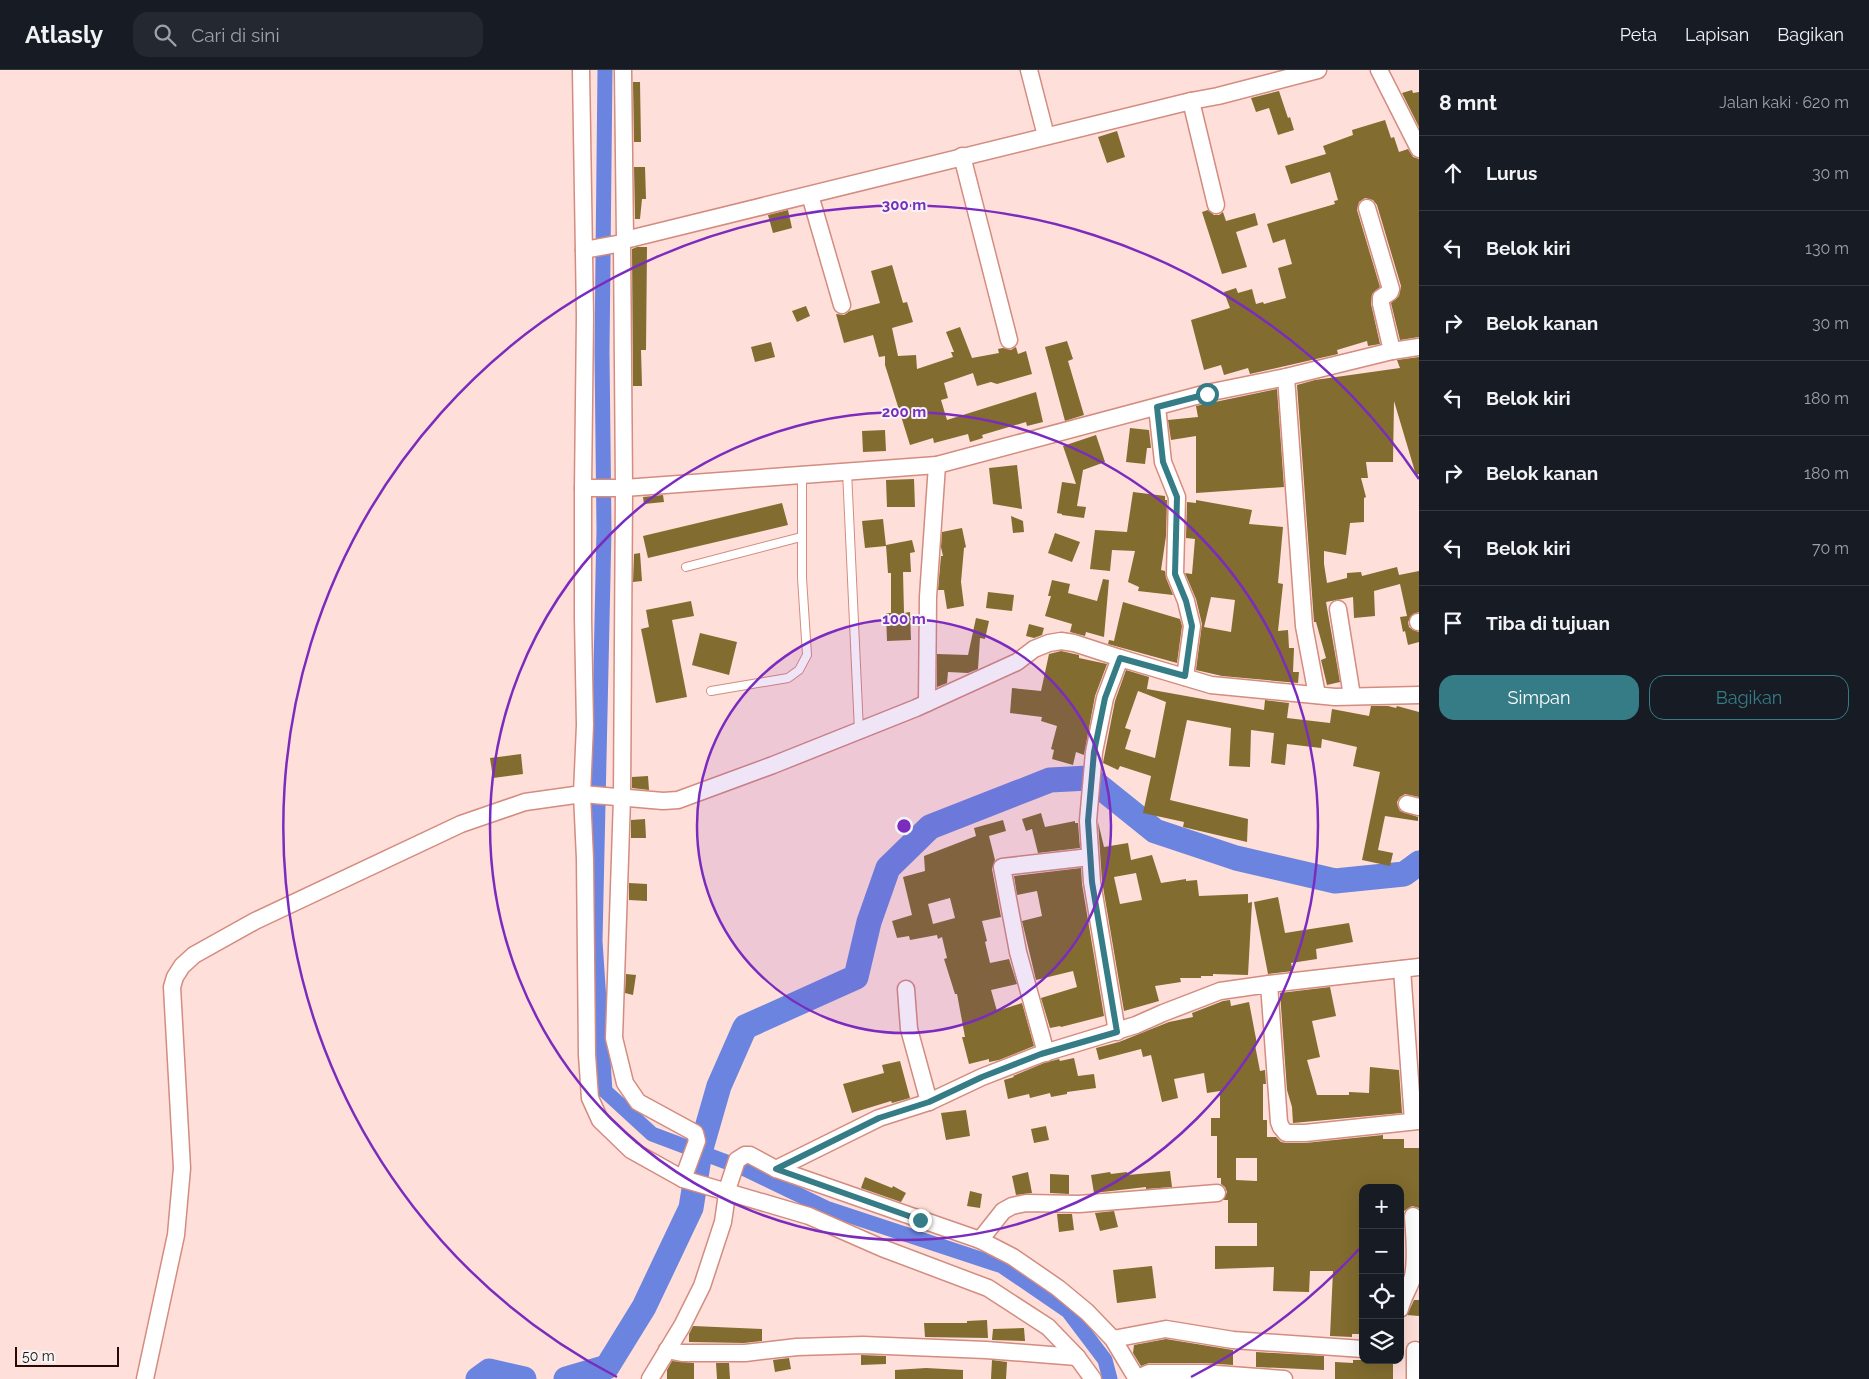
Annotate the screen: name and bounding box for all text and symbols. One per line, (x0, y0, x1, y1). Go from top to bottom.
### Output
search box (133, 12, 483, 57)
text: Atlasly (25, 20, 103, 49)
icon: search (151, 21, 179, 49)
text: Cari di sini (191, 24, 280, 46)
text: Peta (1620, 24, 1657, 45)
text: Lapisan (1685, 24, 1749, 45)
text: Bagikan (1777, 24, 1844, 45)
text: 8 mnt (1439, 90, 1497, 115)
text: Jalan kaki · 620 m (1719, 93, 1849, 112)
icon: ahead (1439, 159, 1467, 187)
text: Lurus (1486, 162, 1537, 184)
text: 30 m (1812, 164, 1849, 183)
text: 300 m (882, 196, 926, 214)
icon: left (1439, 234, 1467, 262)
text: Belok kiri (1486, 237, 1571, 259)
text: 130 m (1805, 239, 1849, 258)
icon: right (1439, 309, 1467, 337)
text: Belok kanan (1486, 312, 1598, 334)
text: 30 m (1812, 314, 1849, 333)
route start (1196, 383, 1219, 406)
icon: left (1439, 384, 1467, 412)
text: Belok kiri (1486, 387, 1571, 409)
text: 180 m (1804, 389, 1849, 408)
text: 200 m (882, 403, 926, 421)
icon: right (1439, 459, 1467, 487)
text: Belok kanan (1486, 462, 1598, 484)
text: 180 m (1804, 464, 1849, 483)
icon: left (1439, 534, 1467, 562)
text: Belok kiri (1486, 537, 1571, 559)
text: 70 m (1812, 539, 1849, 558)
icon: arrive (1439, 609, 1467, 637)
text: 100 m (882, 610, 926, 628)
text: Tiba di tujuan (1486, 612, 1610, 634)
button: Simpan (1439, 675, 1639, 720)
button: Bagikan (1649, 675, 1849, 720)
centre of rings (895, 817, 913, 835)
map controls (1359, 1184, 1404, 1364)
button: + (1359, 1184, 1404, 1229)
route end (909, 1209, 932, 1232)
button: − (1359, 1229, 1404, 1274)
button: locate (1359, 1274, 1404, 1319)
button: layers (1359, 1319, 1404, 1364)
scale bar (15, 1344, 119, 1367)
text: 50 m (22, 1348, 55, 1364)

